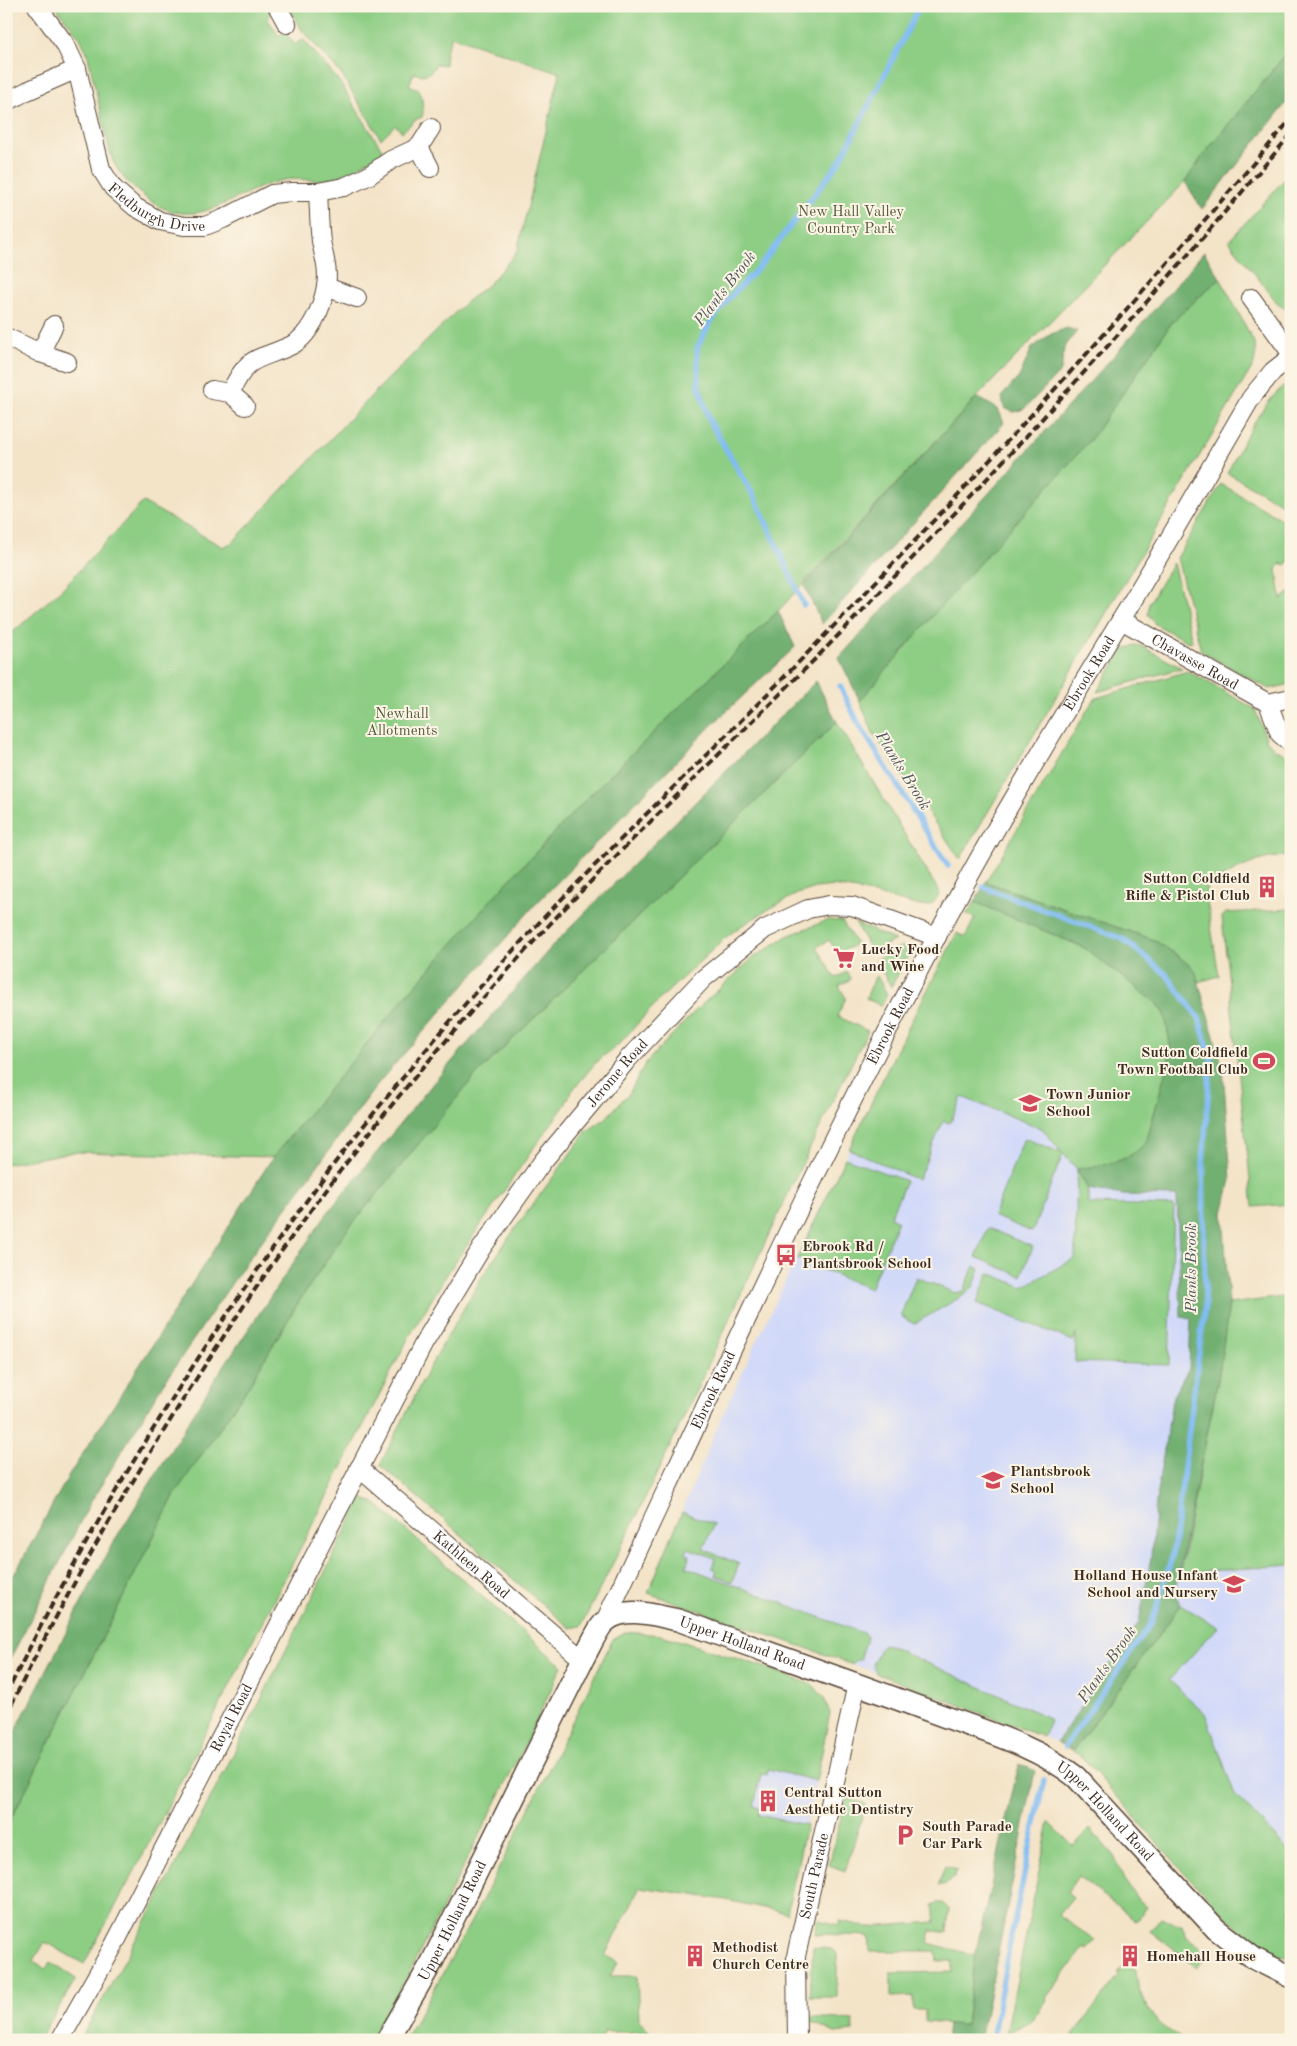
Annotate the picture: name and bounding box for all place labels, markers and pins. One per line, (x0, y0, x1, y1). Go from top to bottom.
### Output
place label: Sutton Coldfield Rifle & Pistol Club (1125, 872, 1250, 904)
building icon: Sutton Coldfield Rifle & Pistol Club (1254, 874, 1280, 900)
place label: Lucky Food and Wine (861, 943, 939, 975)
supermarket icon: Lucky Food and Wine (831, 945, 857, 971)
place label: Sutton Coldfield Town Football Club (1117, 1046, 1248, 1078)
sports icon: Sutton Coldfield Town Football Club (1251, 1048, 1277, 1074)
place label: Town Junior School (1046, 1088, 1131, 1120)
school or university icon: Town Junior School (1017, 1090, 1043, 1116)
place label: Ebrook Rd / Plantsbrook School (802, 1240, 932, 1272)
bus stop icon: Ebrook Rd / Plantsbrook School (773, 1242, 799, 1268)
place label: Plantsbrook School (1010, 1465, 1092, 1497)
school or university icon: Plantsbrook School (980, 1467, 1006, 1493)
place label: Holland House Infant School and Nursery (1073, 1569, 1219, 1601)
school or university icon: Holland House Infant School and Nursery (1221, 1571, 1247, 1597)
place label: Central Sutton Aesthetic Dentistry (784, 1786, 914, 1818)
building icon: Central Sutton Aesthetic Dentistry (755, 1788, 781, 1814)
place label: South Parade Car Park (922, 1820, 1012, 1852)
parking icon: South Parade Car Park (892, 1822, 918, 1848)
place label: Methodist Church Centre (712, 1941, 809, 1973)
building icon: Methodist Church Centre (682, 1943, 708, 1969)
building icon: Homehall House (1117, 1943, 1143, 1969)
place label: Homehall House (1146, 1950, 1256, 1965)

